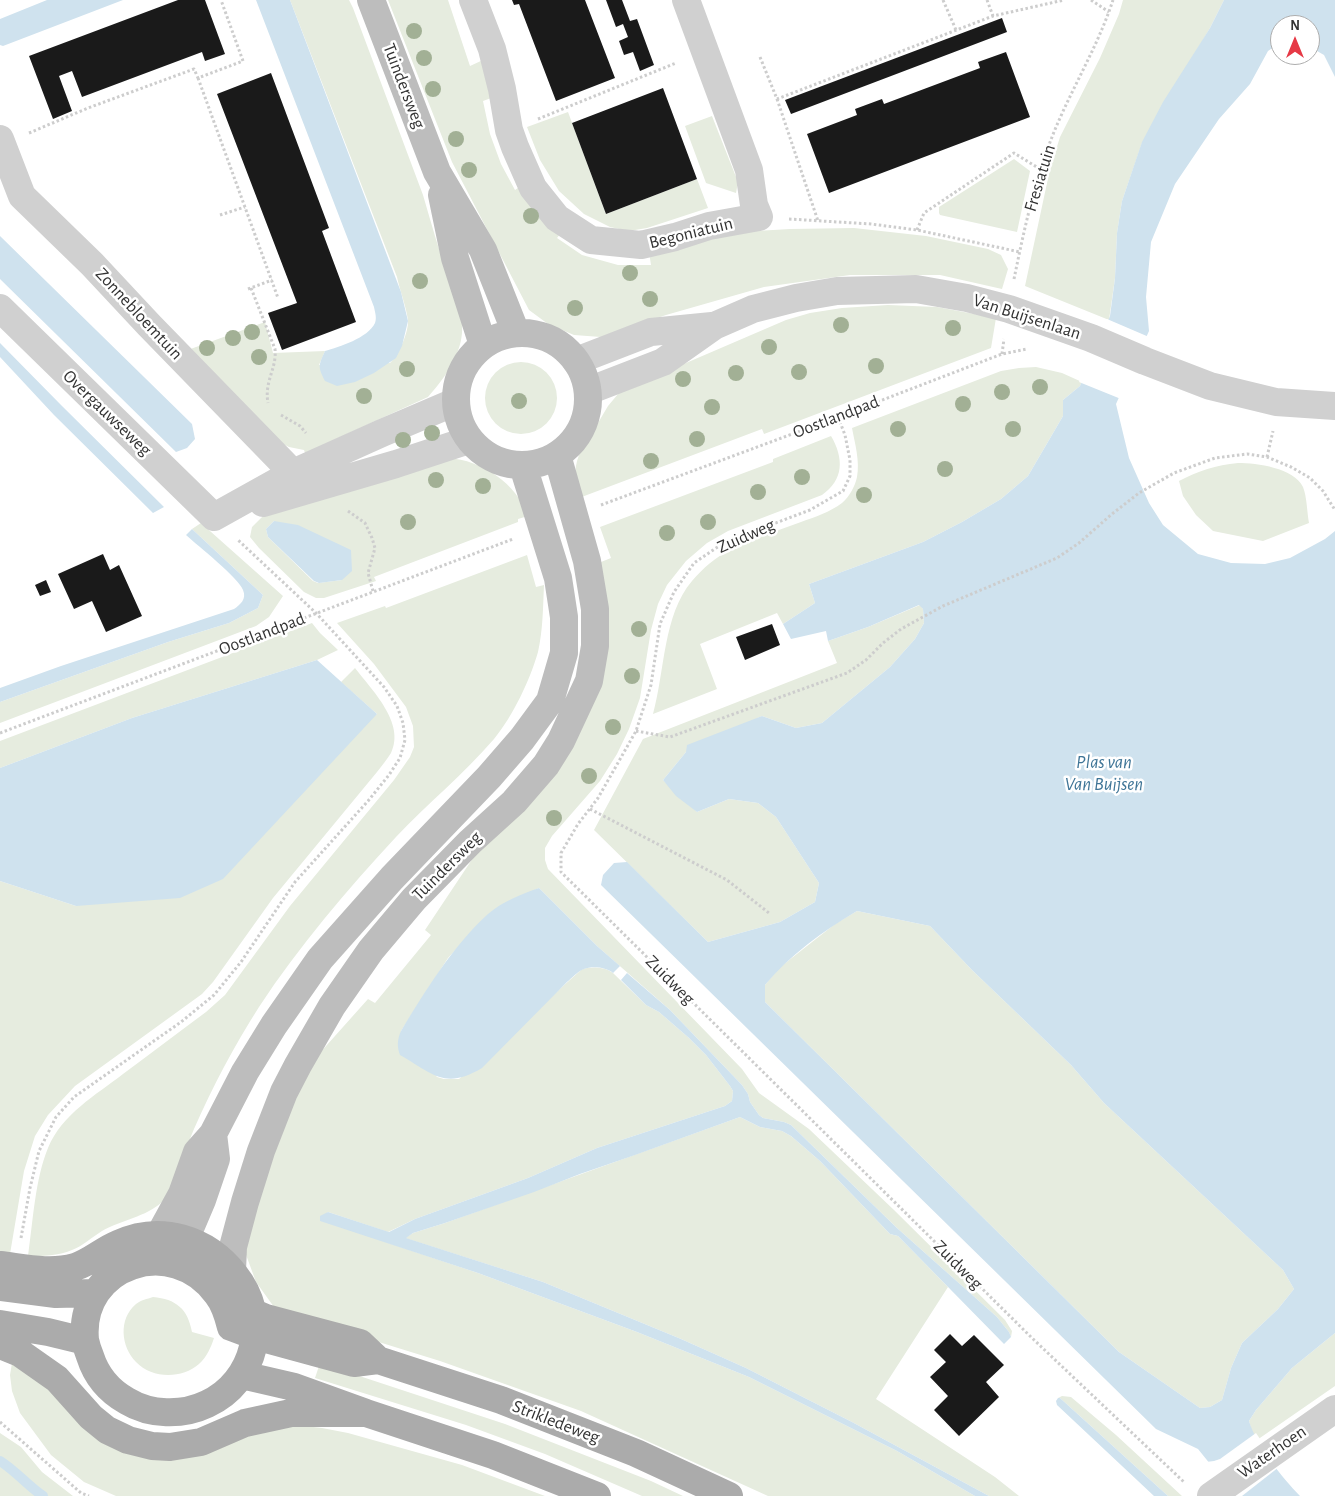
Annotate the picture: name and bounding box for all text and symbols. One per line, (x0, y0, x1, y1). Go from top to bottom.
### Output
north arrow (1270, 15, 1320, 65)
text: N (1290, 19, 1300, 33)
street label: Tuindersweg (378, 41, 430, 131)
street label: Fresiatuin (1020, 142, 1060, 214)
street label: Begoniatuin (647, 212, 735, 254)
street label: Zonnebloemtuin (91, 263, 187, 365)
street label: Van Buijsenlaan (970, 289, 1084, 345)
street label: Overgauwseweg (58, 365, 156, 461)
street label: Oostlandpad (790, 391, 882, 443)
street label: Zuidweg (714, 514, 778, 558)
street label: Oostlandpad (216, 608, 308, 660)
water label: Plas van Van Buijsen (1065, 751, 1143, 795)
street label: Tuindersweg (408, 827, 486, 905)
street label: Zuidweg (641, 951, 699, 1009)
street label: Zuidweg (929, 1236, 987, 1294)
street label: Strikledeweg (509, 1395, 603, 1449)
street label: Waterhoen (1234, 1421, 1310, 1483)

